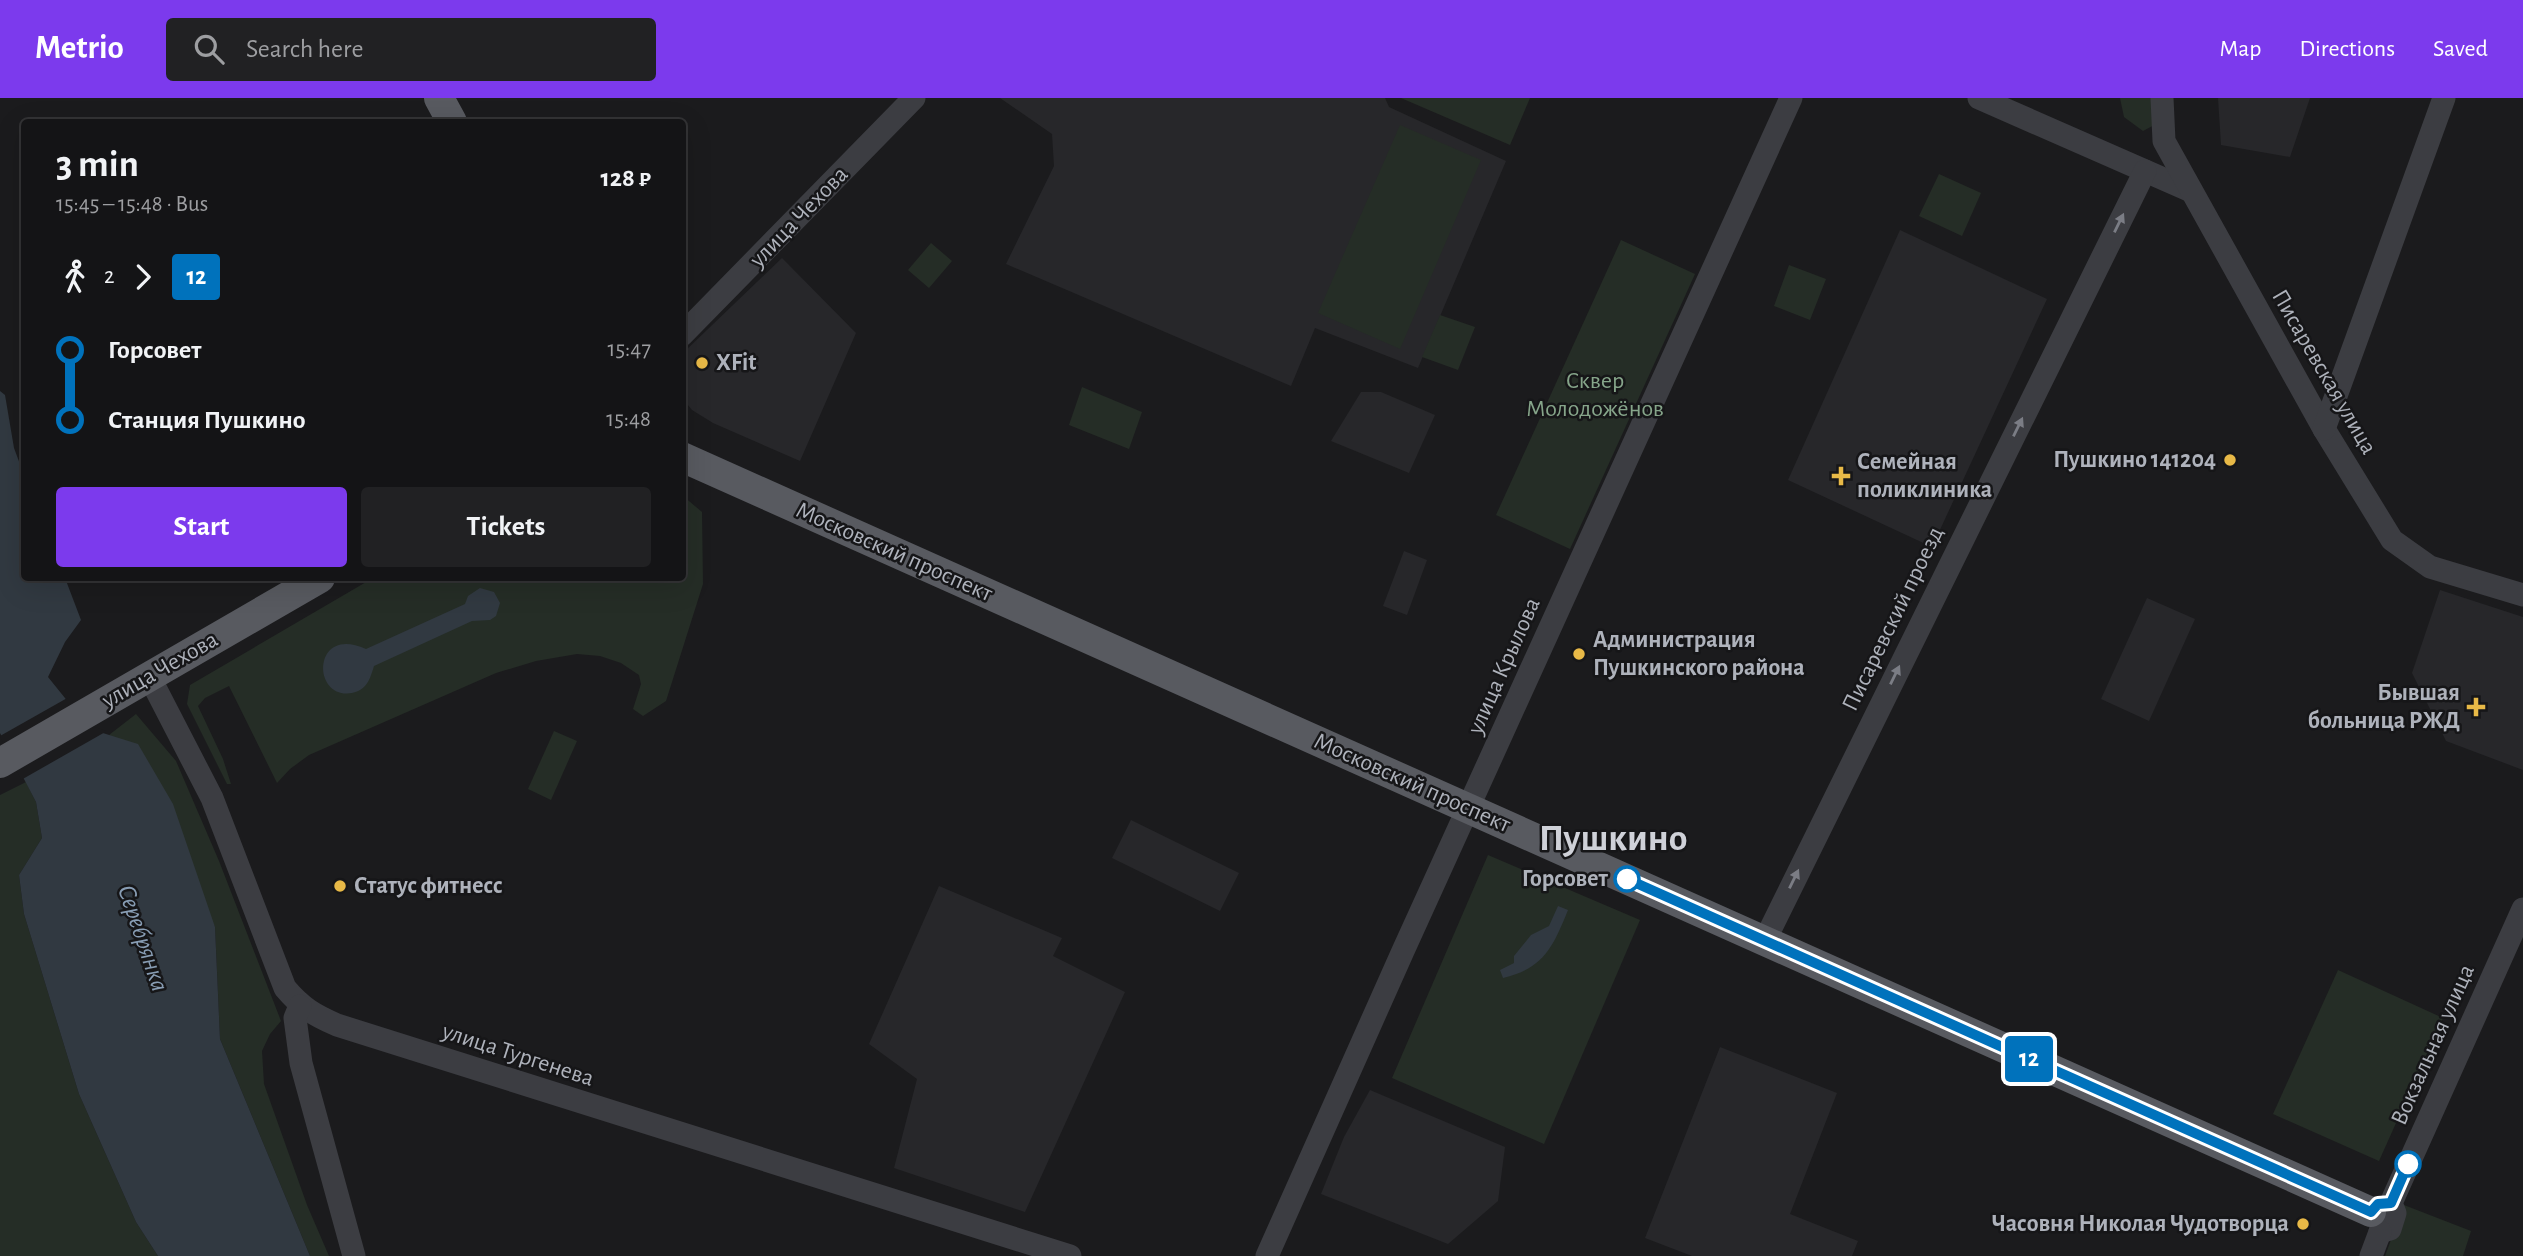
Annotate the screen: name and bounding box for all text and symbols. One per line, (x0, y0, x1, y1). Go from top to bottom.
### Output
search box (166, 18, 656, 81)
icon: search (190, 30, 228, 68)
text: Metrio (35, 32, 124, 65)
text: Search here (246, 36, 363, 62)
text: Map (2219, 37, 2261, 61)
text: Directions (2299, 37, 2395, 61)
text: Saved (2433, 37, 2488, 61)
text: 3 min (56, 146, 139, 184)
street label: улица Чехова (745, 162, 853, 273)
text: 128 ₽ (600, 165, 651, 191)
text: 15:45 – 15:48 · Bus (56, 193, 208, 216)
one-way arrow (2113, 213, 2124, 233)
icon: walk (56, 258, 94, 296)
icon: forward (124, 258, 162, 296)
text: 2 (104, 265, 114, 288)
text: 12 (186, 265, 206, 289)
street label: Писаревская улица (2267, 285, 2381, 459)
text: Горсовет (108, 337, 201, 363)
text: 15:47 (608, 338, 651, 361)
place label: XFit (716, 351, 756, 375)
marker: XFit (694, 355, 710, 371)
park label: Сквер Молодожёнов (1526, 369, 1664, 421)
text: Станция Пушкино (108, 407, 306, 433)
text: 15:48 (606, 408, 651, 431)
one-way arrow (2012, 417, 2023, 437)
place label: Пушкино 141204 (2053, 448, 2216, 472)
place label: Семейная поликлиника (1857, 450, 1992, 502)
marker: Пушкино 141204 (2222, 452, 2238, 468)
marker: Семейная поликлиника (1831, 466, 1851, 486)
button: Start (56, 487, 347, 567)
button: Tickets (361, 487, 651, 567)
street label: Московский проспект (792, 498, 996, 606)
street label: Писаревский проезд (1838, 523, 1948, 715)
street label: улица Крылова (1463, 594, 1545, 739)
street label: улица Чехова (97, 627, 222, 713)
place label: Администрация Пушкинского района (1593, 628, 1805, 680)
marker: Администрация Пушкинского района (1571, 646, 1587, 662)
one-way arrow (1889, 665, 1900, 685)
place label: Бывшая больница РЖД (2308, 681, 2460, 733)
marker: Бывшая больница РЖД (2466, 697, 2486, 717)
street label: Московский проспект (1310, 729, 1514, 837)
district label: Пушкино (1539, 820, 1687, 858)
marker: Горсовет (1614, 866, 1640, 892)
place label: Горсовет (1522, 867, 1609, 891)
one-way arrow (1788, 869, 1799, 889)
place label: Статус фитнесс (354, 874, 503, 898)
marker: Статус фитнесс (332, 878, 348, 894)
water label: Серебрянка (113, 881, 173, 995)
street label: Вокзальная улица (2387, 961, 2479, 1129)
street label: улица Тургенева (438, 1019, 597, 1091)
line badge: 12 (1997, 1036, 2060, 1082)
text: 12 (2019, 1047, 2039, 1071)
unlabelled marker (2395, 1151, 2421, 1177)
place label: Часовня Николая Чудотворца (1992, 1212, 2289, 1236)
marker: Часовня Николая Чудотворца (2295, 1216, 2311, 1232)

